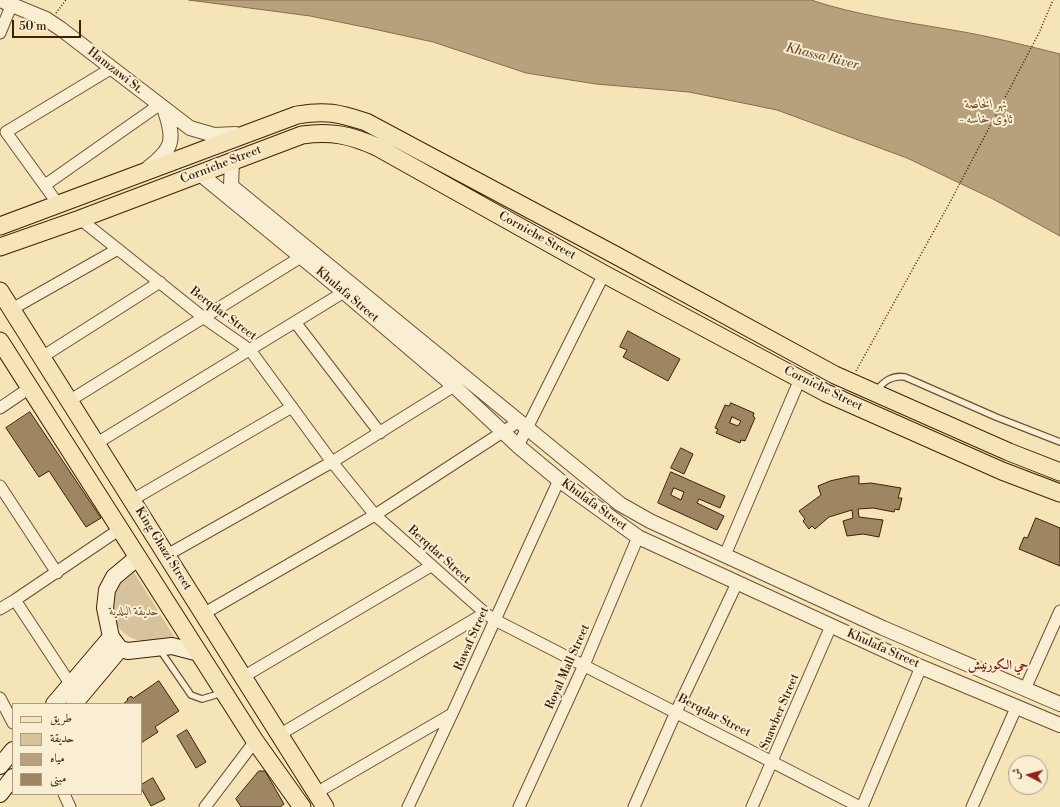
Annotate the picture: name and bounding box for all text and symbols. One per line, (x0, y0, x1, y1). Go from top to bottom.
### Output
scale bar (14, 12, 83, 38)
text: 50 m (19, 19, 47, 34)
water label: Khassa River (784, 40, 860, 74)
street label: Hamzawi St. (84, 45, 146, 97)
water label: نهر الخاصة - ئاوی خاسە (959, 97, 1013, 128)
street label: Corniche Street (178, 143, 264, 187)
street label: Corniche Street (496, 209, 578, 263)
street label: Khulafa Street (313, 264, 381, 326)
street label: Berqdar Street (187, 284, 259, 344)
street label: Corniche Street (781, 364, 865, 414)
street label: Khulafa Street (558, 476, 630, 534)
street label: King Ghazi Street (132, 505, 194, 593)
street label: Berqdar Street (405, 523, 473, 587)
park label: حديقة البلدية (109, 605, 159, 619)
street label: Rawaf Street (452, 605, 492, 673)
street label: Royal Mall Street (543, 622, 593, 712)
street label: Khulafa Street (845, 627, 921, 671)
district label: حي الكورنيش (968, 658, 1028, 674)
street label: Snawber Street (757, 672, 803, 752)
street label: Berqdar Street (675, 692, 753, 740)
legend (12, 703, 142, 795)
text: طريق (50, 711, 72, 726)
text: حديقة (50, 731, 74, 746)
text: مياه (50, 751, 65, 766)
north arrow (1008, 755, 1048, 795)
text: ش (1010, 768, 1025, 780)
text: مبنى (50, 771, 66, 786)

